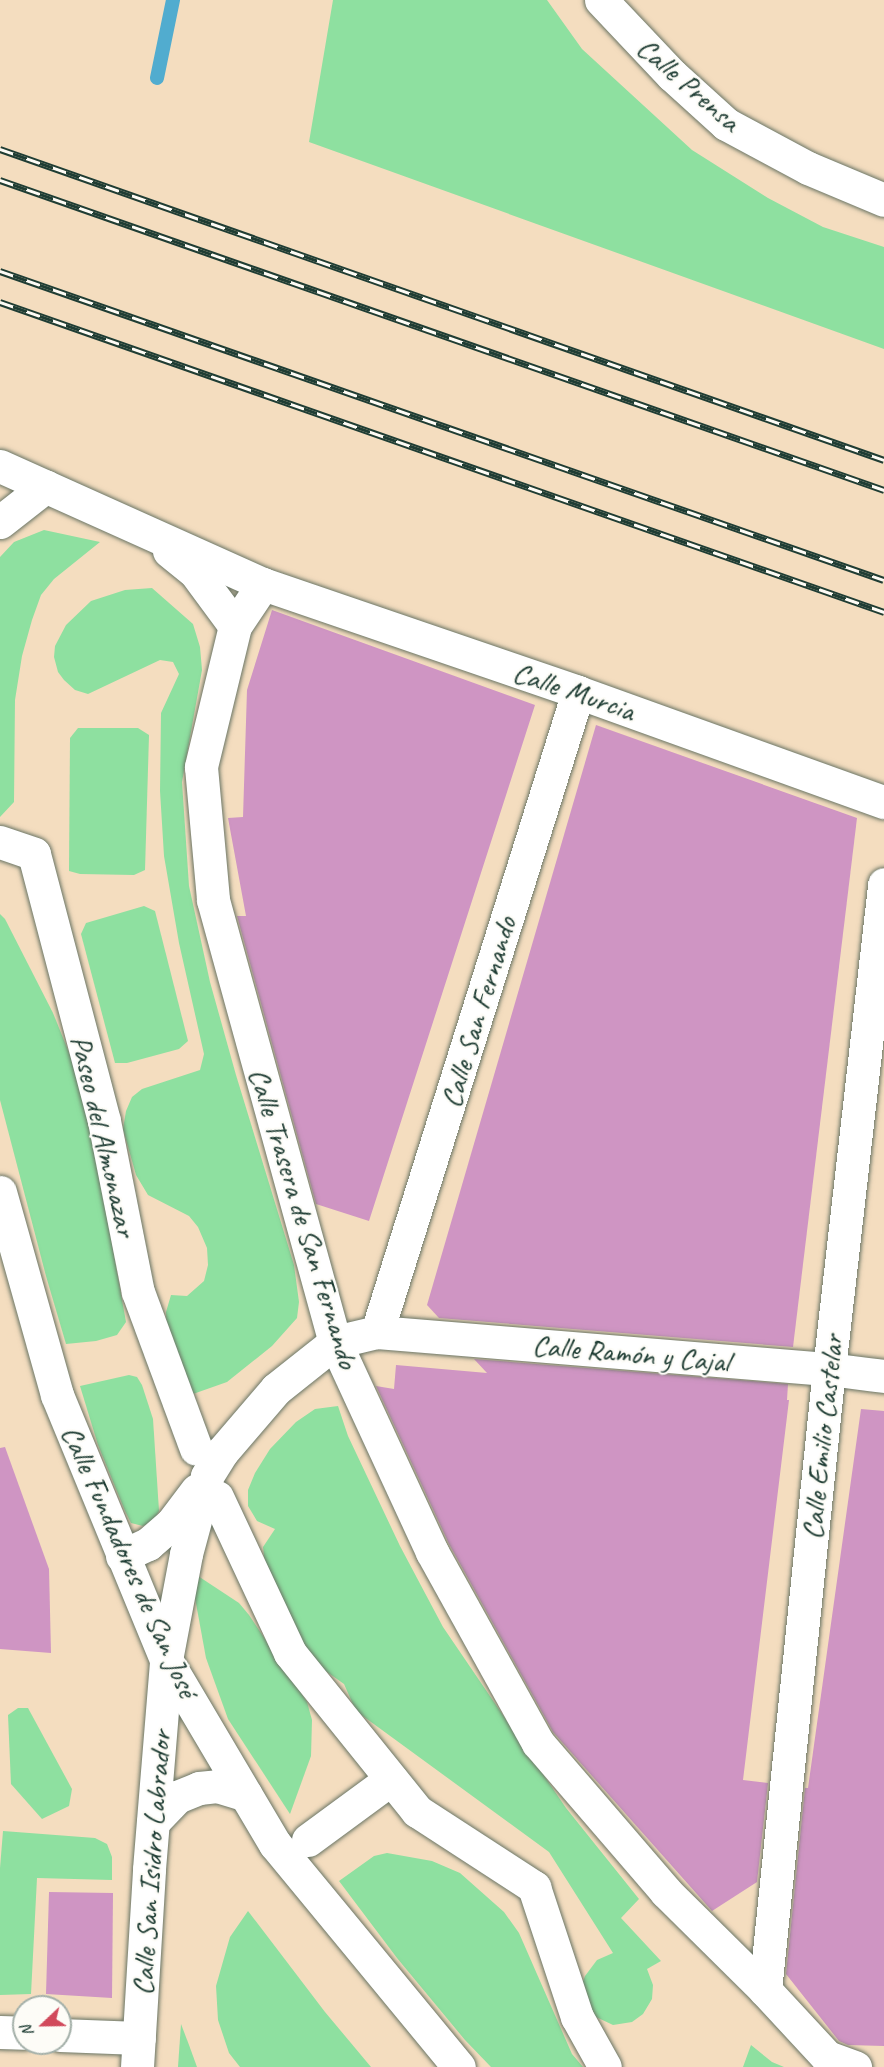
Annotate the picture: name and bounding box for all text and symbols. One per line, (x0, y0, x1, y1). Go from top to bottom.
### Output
street label: Calle Prensa (630, 30, 748, 138)
street label: Calle Murcia (509, 653, 639, 729)
street label: Calle San Fernando (432, 912, 524, 1112)
street label: Paseo del Almonazar (63, 1032, 145, 1240)
street label: Calle Trasera de San Fernando (241, 1064, 367, 1372)
street label: Calle Ramón y Cajal (530, 1326, 732, 1380)
street label: Calle Emilio Castelar (793, 1332, 851, 1542)
street label: Calle Fundadores de San José (54, 1420, 206, 1702)
street label: Calle San Isidro Labrador (124, 1729, 178, 1997)
north arrow (12, 1995, 72, 2055)
text: N (16, 2023, 38, 2039)

